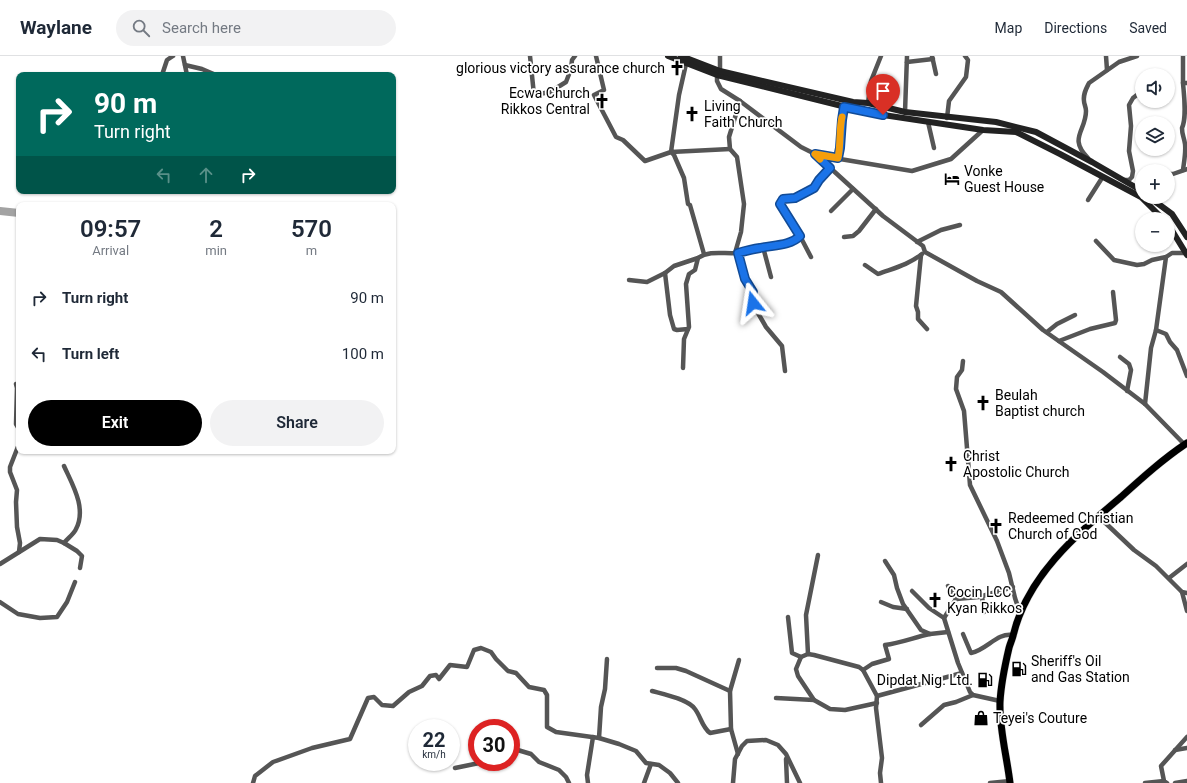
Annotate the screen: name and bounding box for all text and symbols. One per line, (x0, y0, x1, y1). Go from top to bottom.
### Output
search box (116, 10, 396, 46)
text: Waylane (20, 16, 92, 39)
icon: search (130, 17, 152, 39)
text: Search here (162, 19, 241, 37)
text: Map (995, 20, 1022, 36)
text: Directions (1044, 20, 1107, 36)
text: Saved (1129, 20, 1167, 36)
church icon: glorious victory assurance church (668, 59, 686, 77)
place label: glorious victory assurance church (456, 60, 665, 76)
map controls (1135, 68, 1175, 252)
button: sound (1135, 68, 1175, 108)
pin (866, 74, 900, 115)
icon: arrive (872, 80, 894, 102)
place label: Ecwa Church Rikkos Central (501, 85, 590, 117)
text: 90 m (94, 87, 157, 120)
icon: right (28, 88, 80, 140)
church icon: Ecwa Church Rikkos Central (593, 92, 611, 110)
place label: Living Faith Church (704, 98, 782, 130)
church icon: Living Faith Church (683, 105, 701, 123)
button: layers (1135, 116, 1175, 156)
text: Turn right (94, 121, 171, 142)
place label: Vonke Guest House (964, 163, 1044, 195)
icon: left (153, 164, 175, 186)
icon: ahead (195, 164, 217, 186)
icon: right (237, 164, 259, 186)
button: + (1135, 164, 1175, 204)
hotel icon: Vonke Guest House (943, 170, 961, 188)
button: − (1135, 212, 1175, 252)
text: 09:57 (80, 215, 141, 243)
text: 2 (209, 215, 223, 243)
text: 570 (291, 215, 332, 243)
text: Arrival (92, 243, 129, 258)
text: min (205, 243, 227, 258)
text: m (306, 243, 317, 258)
position arrow (732, 282, 774, 324)
icon: right (28, 287, 50, 309)
text: Turn right (62, 289, 128, 307)
text: 90 m (350, 289, 384, 307)
icon: left (28, 343, 50, 365)
text: Turn left (62, 345, 119, 363)
text: 100 m (342, 345, 384, 363)
place label: Beulah Baptist church (995, 387, 1085, 419)
church icon: Beulah Baptist church (974, 394, 992, 412)
button: Exit (28, 400, 202, 446)
button: Share (210, 400, 384, 446)
place label: Christ Apostolic Church (963, 448, 1069, 480)
church icon: Christ Apostolic Church (942, 455, 960, 473)
place label: Redeemed Christian Church of God (1008, 510, 1133, 542)
church icon: Redeemed Christian Church of God (987, 517, 1005, 535)
place label: Cocin LCC Kyan Rikkos (947, 584, 1022, 616)
church icon: Cocin LCC Kyan Rikkos (926, 591, 944, 609)
place label: Sheriff's Oil and Gas Station (1031, 653, 1130, 685)
fuel station icon: Sheriff's Oil and Gas Station (1010, 660, 1028, 678)
fuel station icon: Dipdat Nig. Ltd. (976, 671, 994, 689)
place label: Dipdat Nig. Ltd. (877, 672, 973, 688)
shop icon: Teyei's Couture (972, 709, 990, 727)
place label: Teyei's Couture (993, 710, 1087, 726)
speed limit sign: 30 (468, 719, 520, 771)
text: 22 (423, 728, 445, 752)
text: km/h (422, 749, 446, 760)

